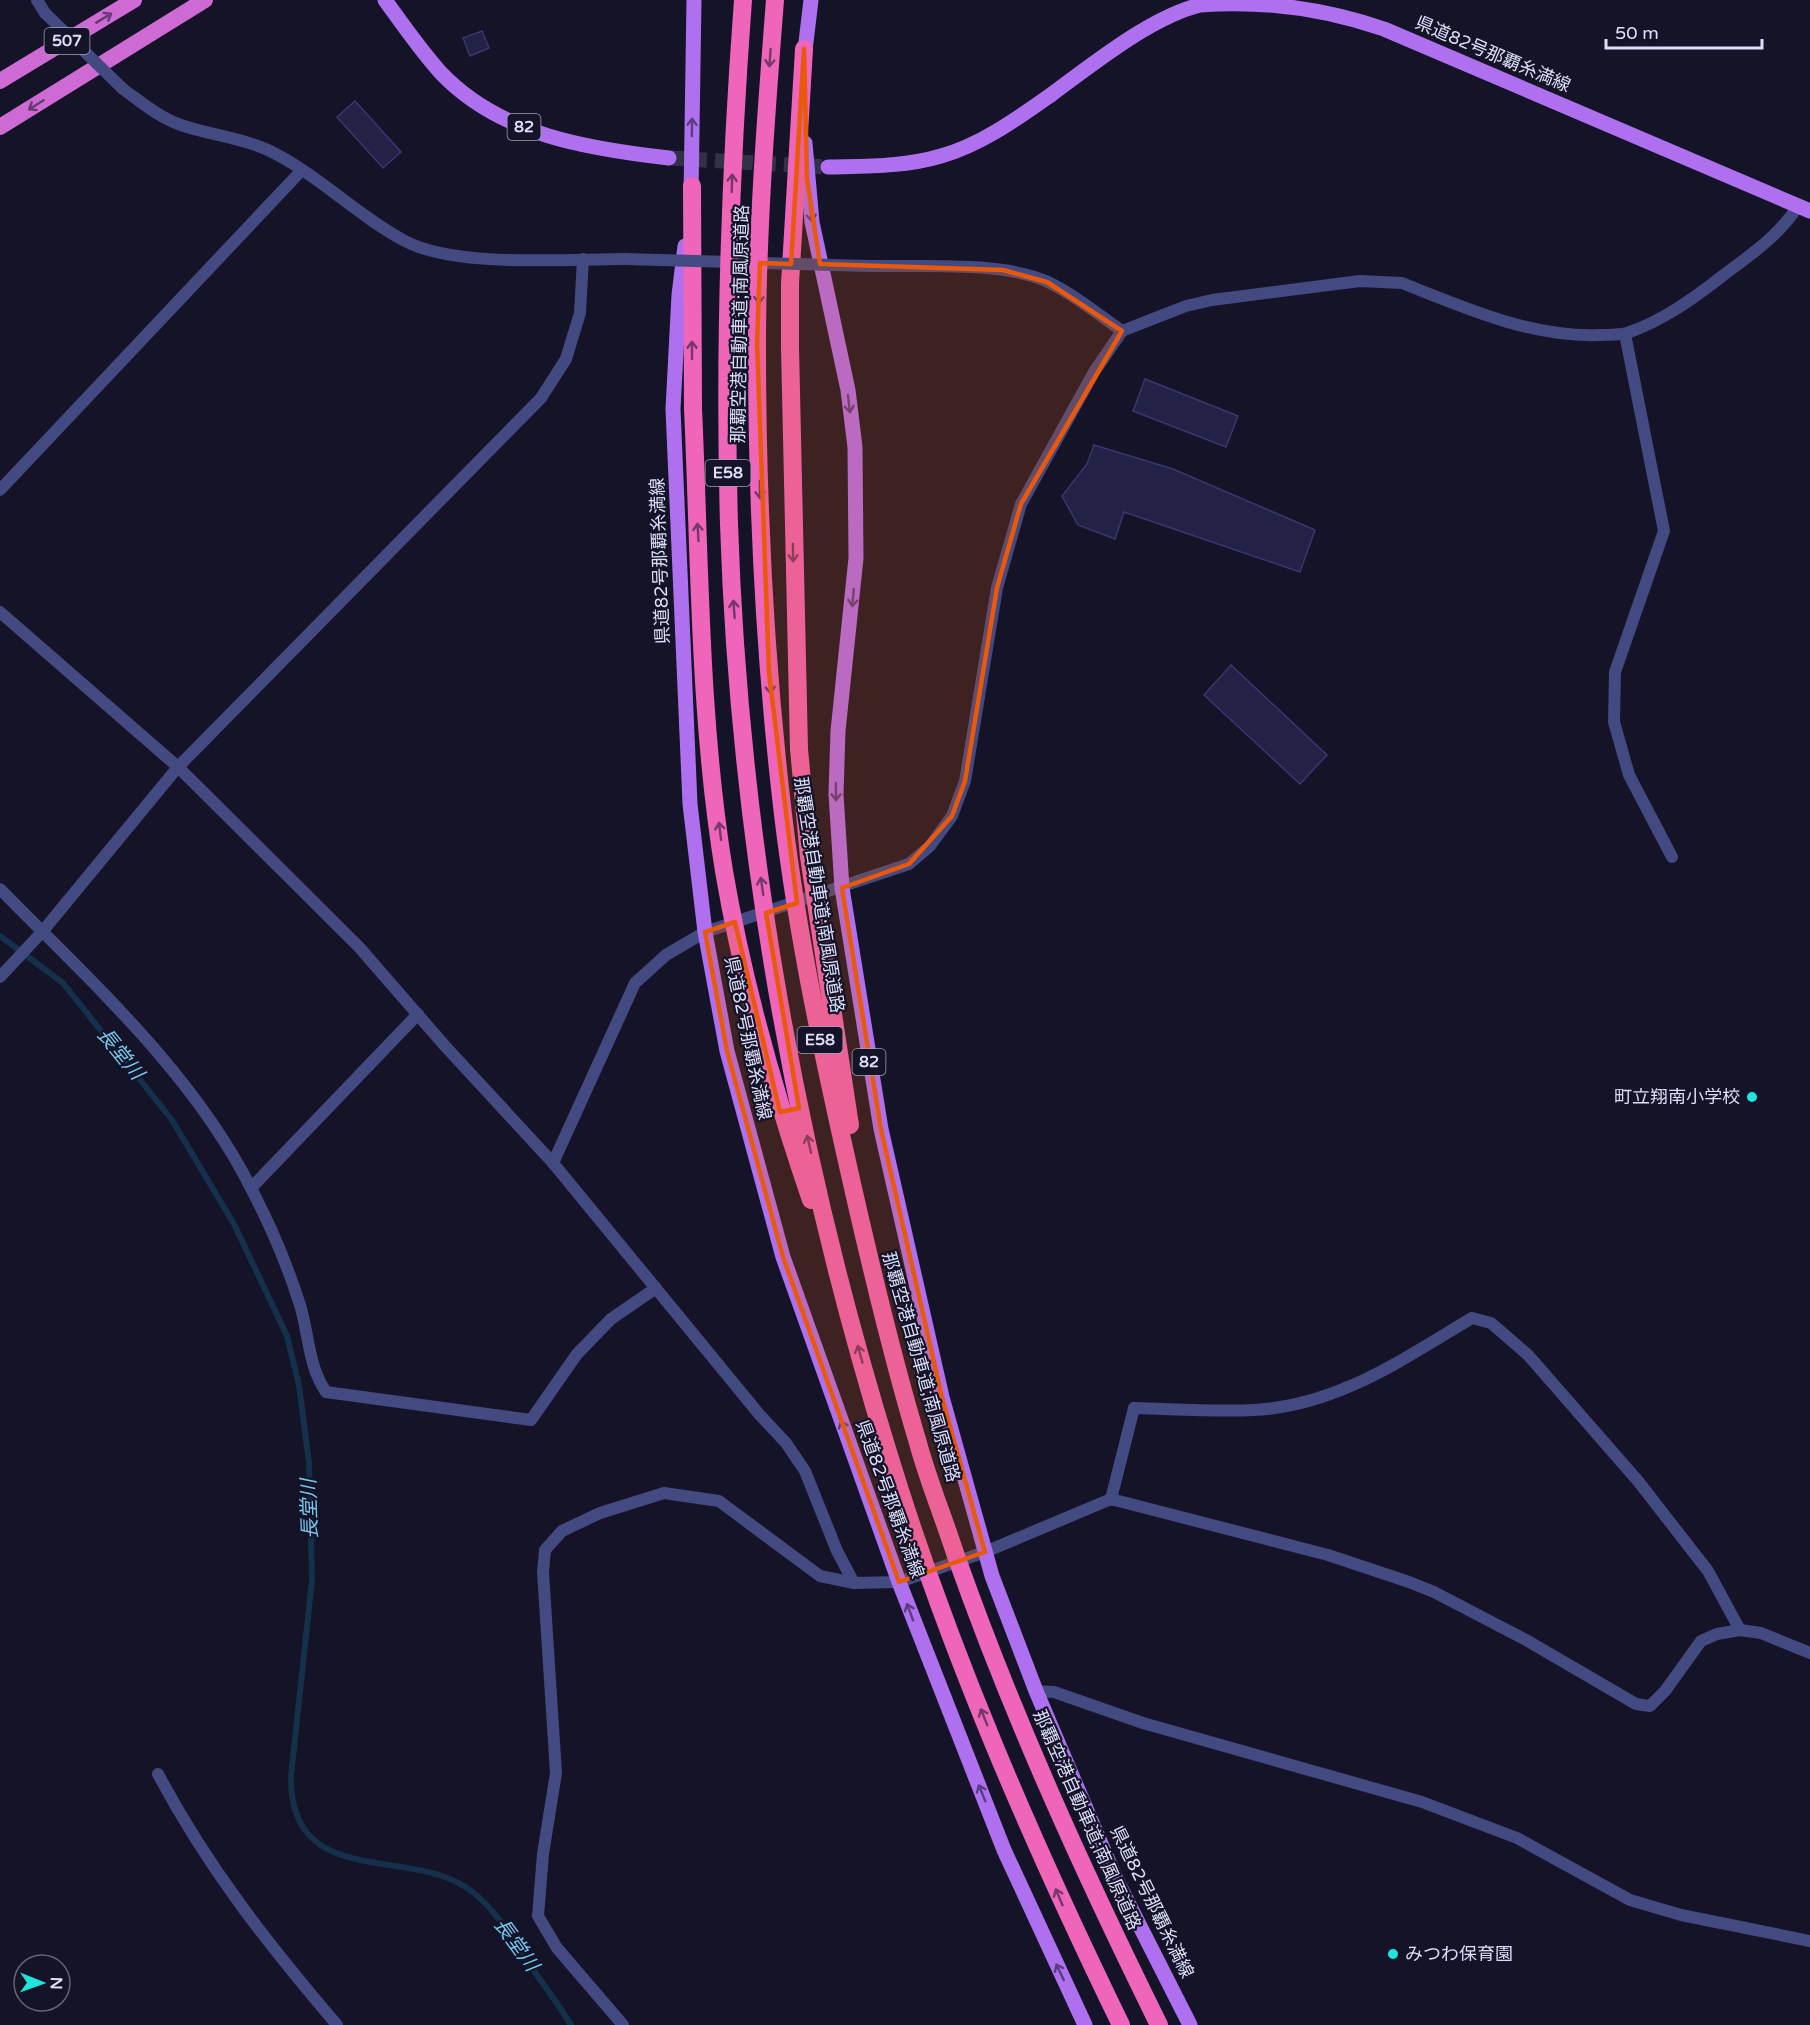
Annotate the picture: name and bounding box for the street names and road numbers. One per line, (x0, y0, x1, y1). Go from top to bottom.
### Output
street label: 県道82号那覇糸満線 (1412, 11, 1574, 97)
road number: 507 (44, 28, 90, 54)
road number: 82 (508, 114, 540, 140)
street label: 那覇空港自動車道;南風原道路 (727, 204, 753, 444)
road number: E58 (706, 460, 750, 486)
street label: 県道82号那覇糸満線 (646, 477, 674, 645)
street label: 那覇空港自動車道;南風原道路 (789, 775, 849, 1015)
street label: 県道82号那覇糸満線 (720, 954, 776, 1122)
road number: E58 (798, 1027, 842, 1053)
road number: 82 (852, 1049, 886, 1075)
street label: 那覇空港自動車道;南風原道路 (878, 1249, 964, 1485)
street label: 県道82号那覇糸満線 (851, 1417, 929, 1581)
street label: 那覇空港自動車道;南風原道路 (1028, 1706, 1146, 1934)
street label: 県道82号那覇糸満線 (1106, 1822, 1198, 1982)

